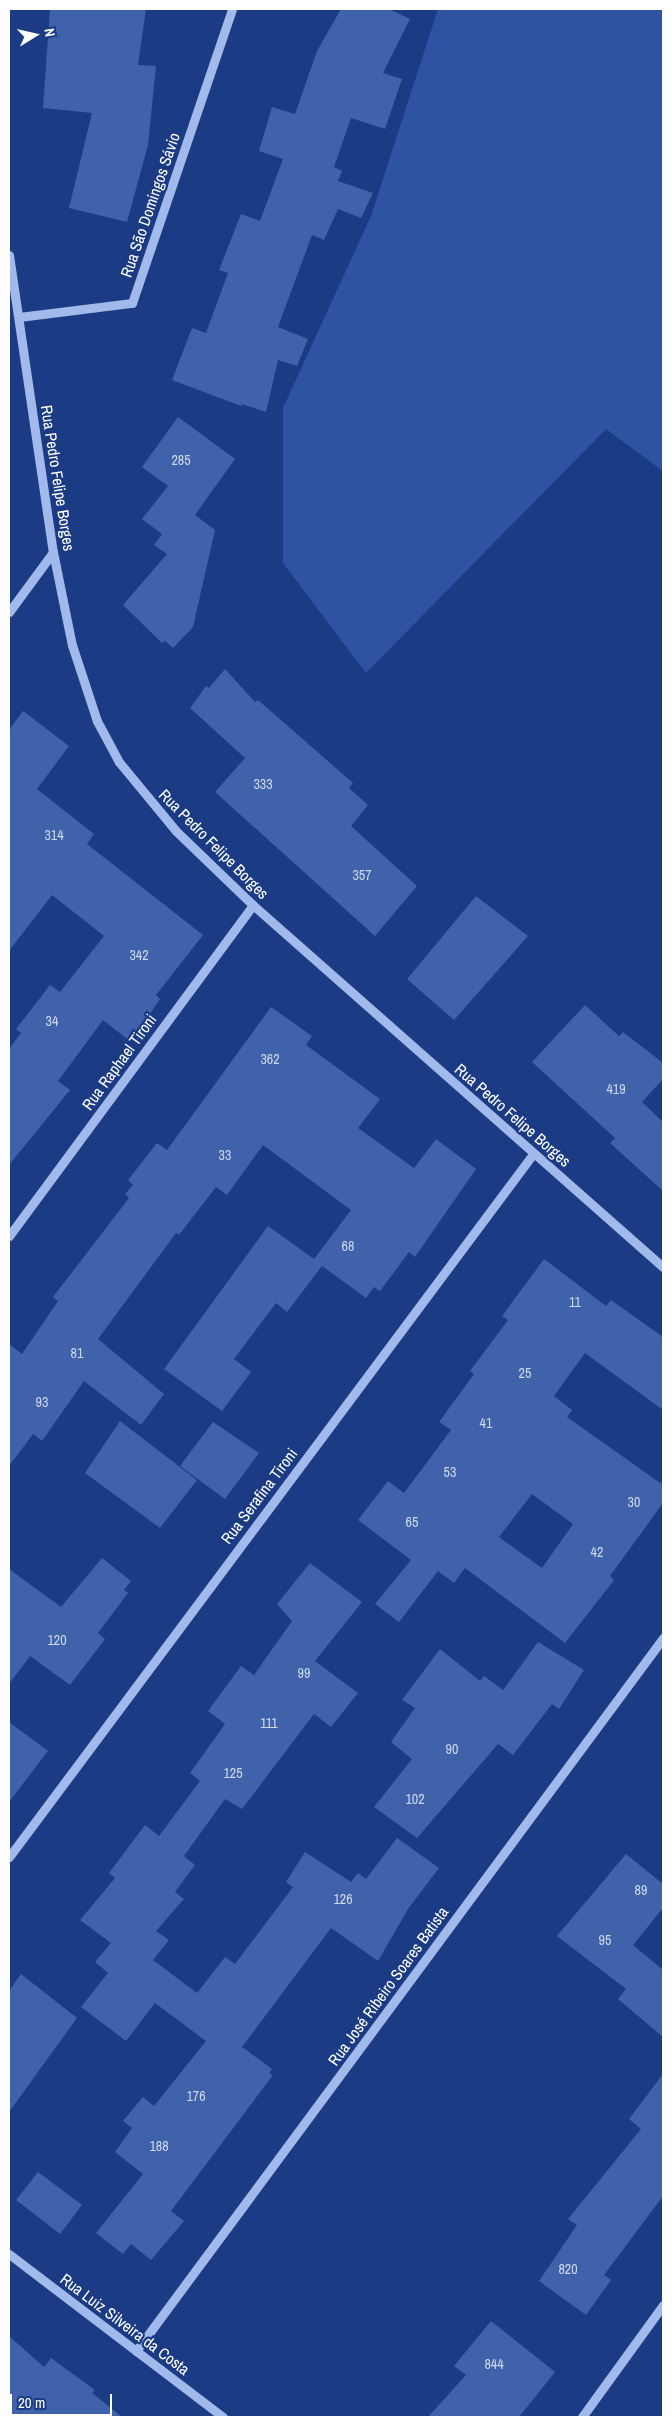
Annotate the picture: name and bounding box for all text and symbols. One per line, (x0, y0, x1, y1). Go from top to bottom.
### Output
north arrow (10, 10, 60, 60)
text: N (40, 27, 59, 38)
street label: Rua São Domingos Sávio (116, 130, 184, 280)
street label: Rua Pedro Felipe Borges (37, 404, 79, 552)
house number: 285 (171, 452, 191, 468)
house number: 333 (253, 776, 273, 792)
street label: Rua Pedro Felipe Borges (155, 785, 273, 903)
house number: 314 (44, 827, 64, 843)
house number: 357 (352, 867, 372, 883)
house number: 342 (129, 947, 149, 963)
street label: Rua Raphael Tironi (78, 1010, 160, 1114)
house number: 34 (46, 1013, 58, 1029)
house number: 362 (260, 1051, 280, 1067)
street label: Rua Pedro Felipe Borges (451, 1059, 575, 1171)
house number: 419 (606, 1081, 626, 1097)
house number: 33 (219, 1147, 231, 1163)
house number: 68 (342, 1238, 354, 1254)
house number: 11 (569, 1294, 581, 1310)
house number: 81 (71, 1345, 83, 1361)
house number: 25 (519, 1365, 531, 1381)
house number: 93 (36, 1394, 48, 1410)
house number: 41 (480, 1415, 492, 1431)
street label: Rua Serafina Tironi (217, 1444, 301, 1548)
house number: 53 (444, 1464, 456, 1480)
house number: 30 (628, 1494, 640, 1510)
house number: 65 (406, 1514, 418, 1530)
house number: 42 (591, 1544, 603, 1560)
house number: 120 (47, 1632, 67, 1648)
house number: 99 (298, 1665, 310, 1681)
house number: 111 (260, 1715, 278, 1731)
house number: 90 (446, 1741, 458, 1757)
house number: 125 (223, 1765, 243, 1781)
house number: 102 (405, 1791, 425, 1807)
house number: 89 (635, 1882, 647, 1898)
house number: 126 (333, 1891, 353, 1907)
street label: Rua José Ribeiro Soares Batista (324, 1903, 452, 2069)
house number: 95 (599, 1932, 611, 1948)
house number: 176 (186, 2088, 206, 2104)
house number: 188 (149, 2138, 169, 2154)
house number: 820 (558, 2261, 578, 2277)
street label: Rua Luiz Silveira da Costa (57, 2269, 193, 2379)
house number: 844 (484, 2356, 504, 2372)
scale bar (12, 2384, 115, 2416)
text: 20 m (18, 2392, 45, 2413)

